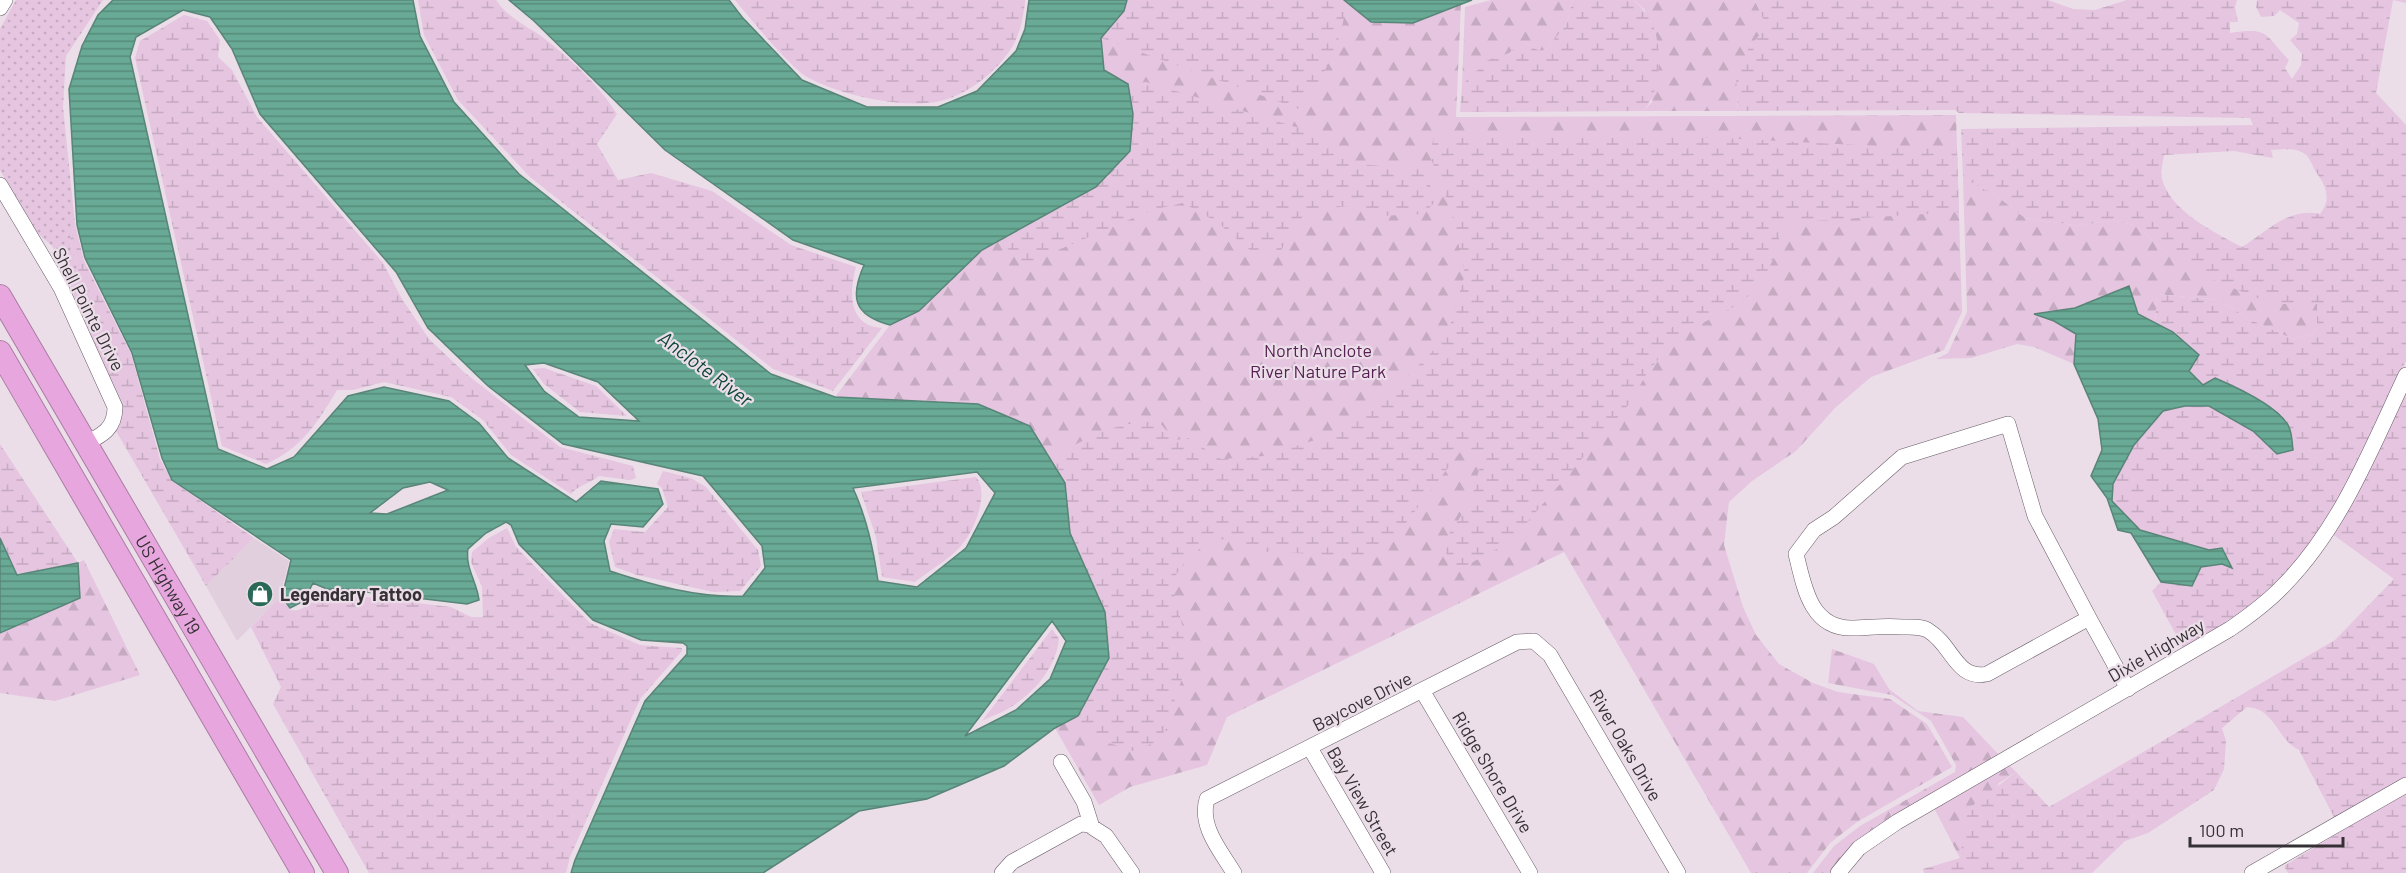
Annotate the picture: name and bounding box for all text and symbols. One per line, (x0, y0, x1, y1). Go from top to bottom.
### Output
street label: Shell Pointe Drive (48, 244, 130, 374)
water label: Anclote River (654, 325, 758, 412)
park label: North Anclote River Nature Park (1250, 339, 1386, 382)
street label: US Highway 19 (131, 531, 206, 638)
shop icon: Legendary Tattoo (245, 579, 275, 609)
place label: Legendary Tattoo (280, 583, 422, 605)
street label: Dixie Highway (2104, 614, 2208, 686)
street label: Baycove Drive (1309, 667, 1415, 735)
street label: River Oaks Drive (1585, 685, 1667, 805)
street label: Ridge Shore Drive (1448, 707, 1538, 837)
street label: Bay View Street (1323, 742, 1403, 860)
scale bar (2190, 810, 2343, 848)
text: 100 m (2199, 819, 2244, 841)

